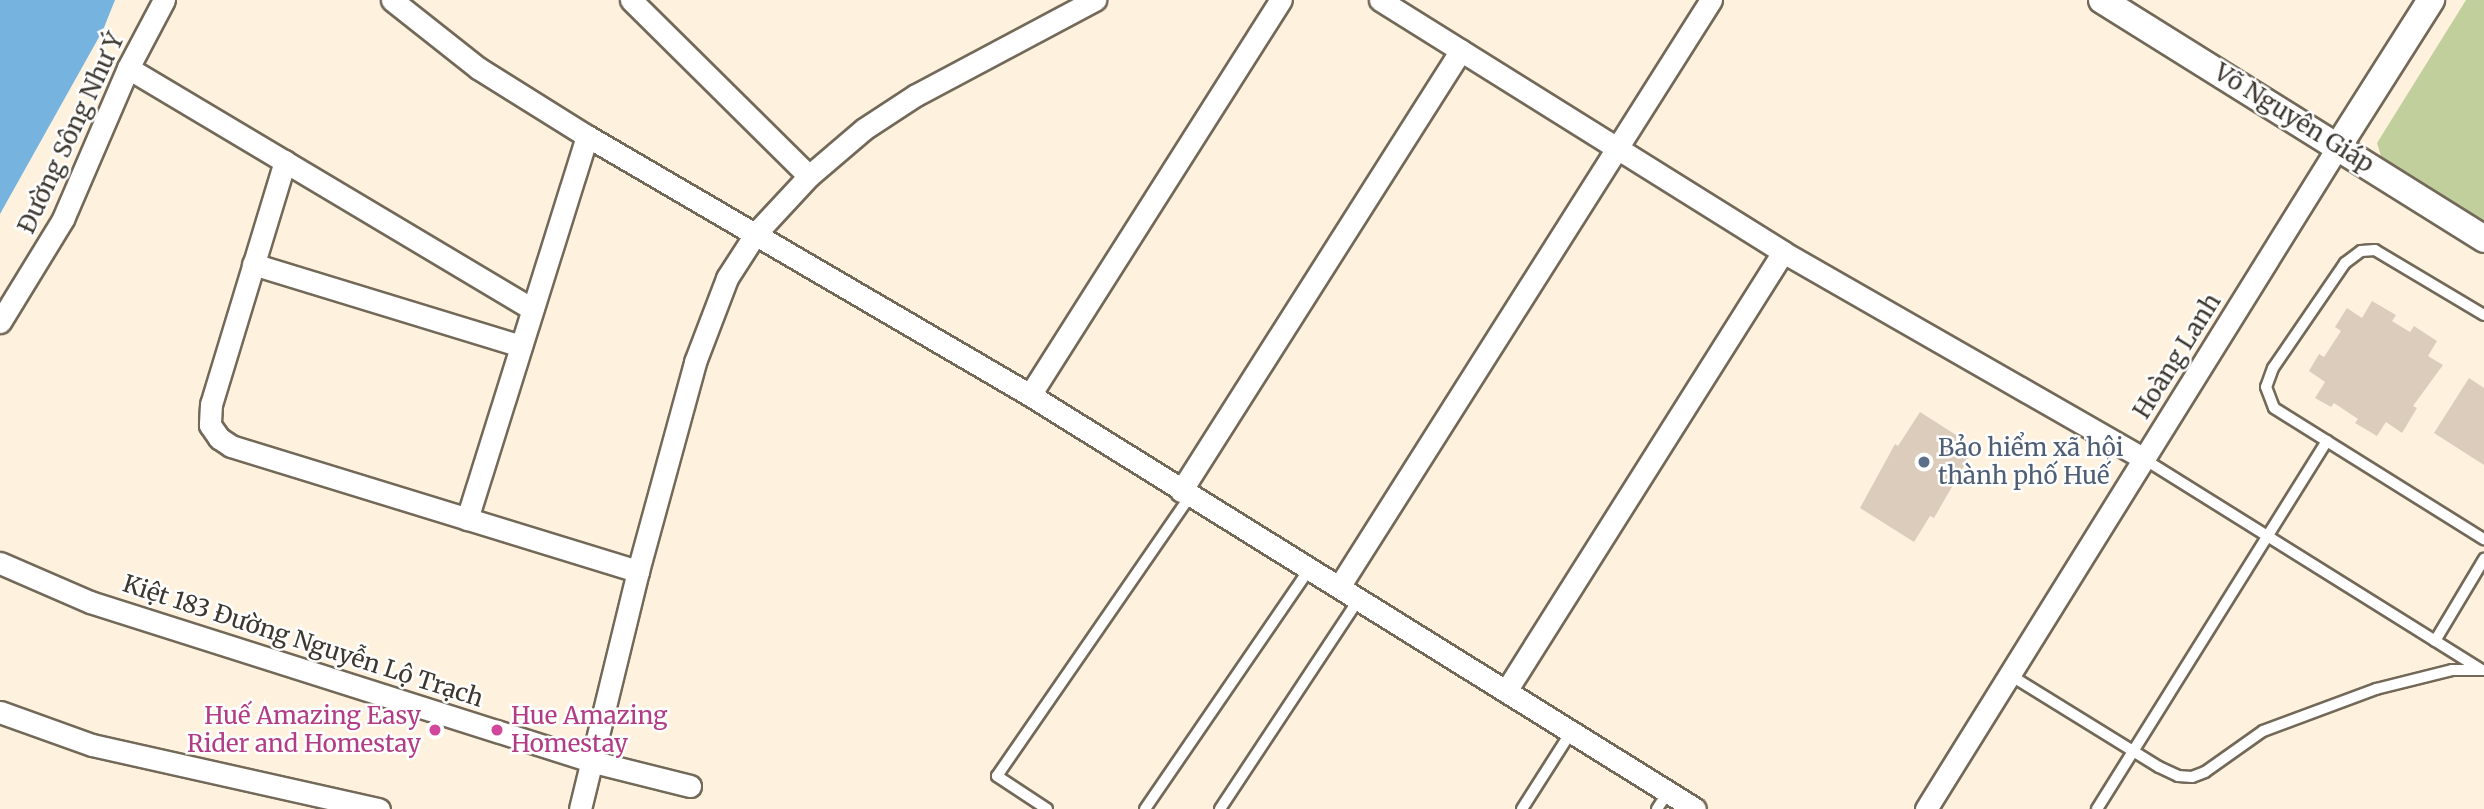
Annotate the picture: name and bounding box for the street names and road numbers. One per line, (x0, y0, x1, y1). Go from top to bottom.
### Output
street label: Đường Sông Như Ý (12, 28, 130, 238)
street label: Võ Nguyên Giáp (2209, 57, 2379, 179)
street label: Hoàng Lanh (2127, 288, 2227, 424)
street label: Kiệt 183 Đường Nguyễn Lộ Trạch (119, 569, 487, 713)

